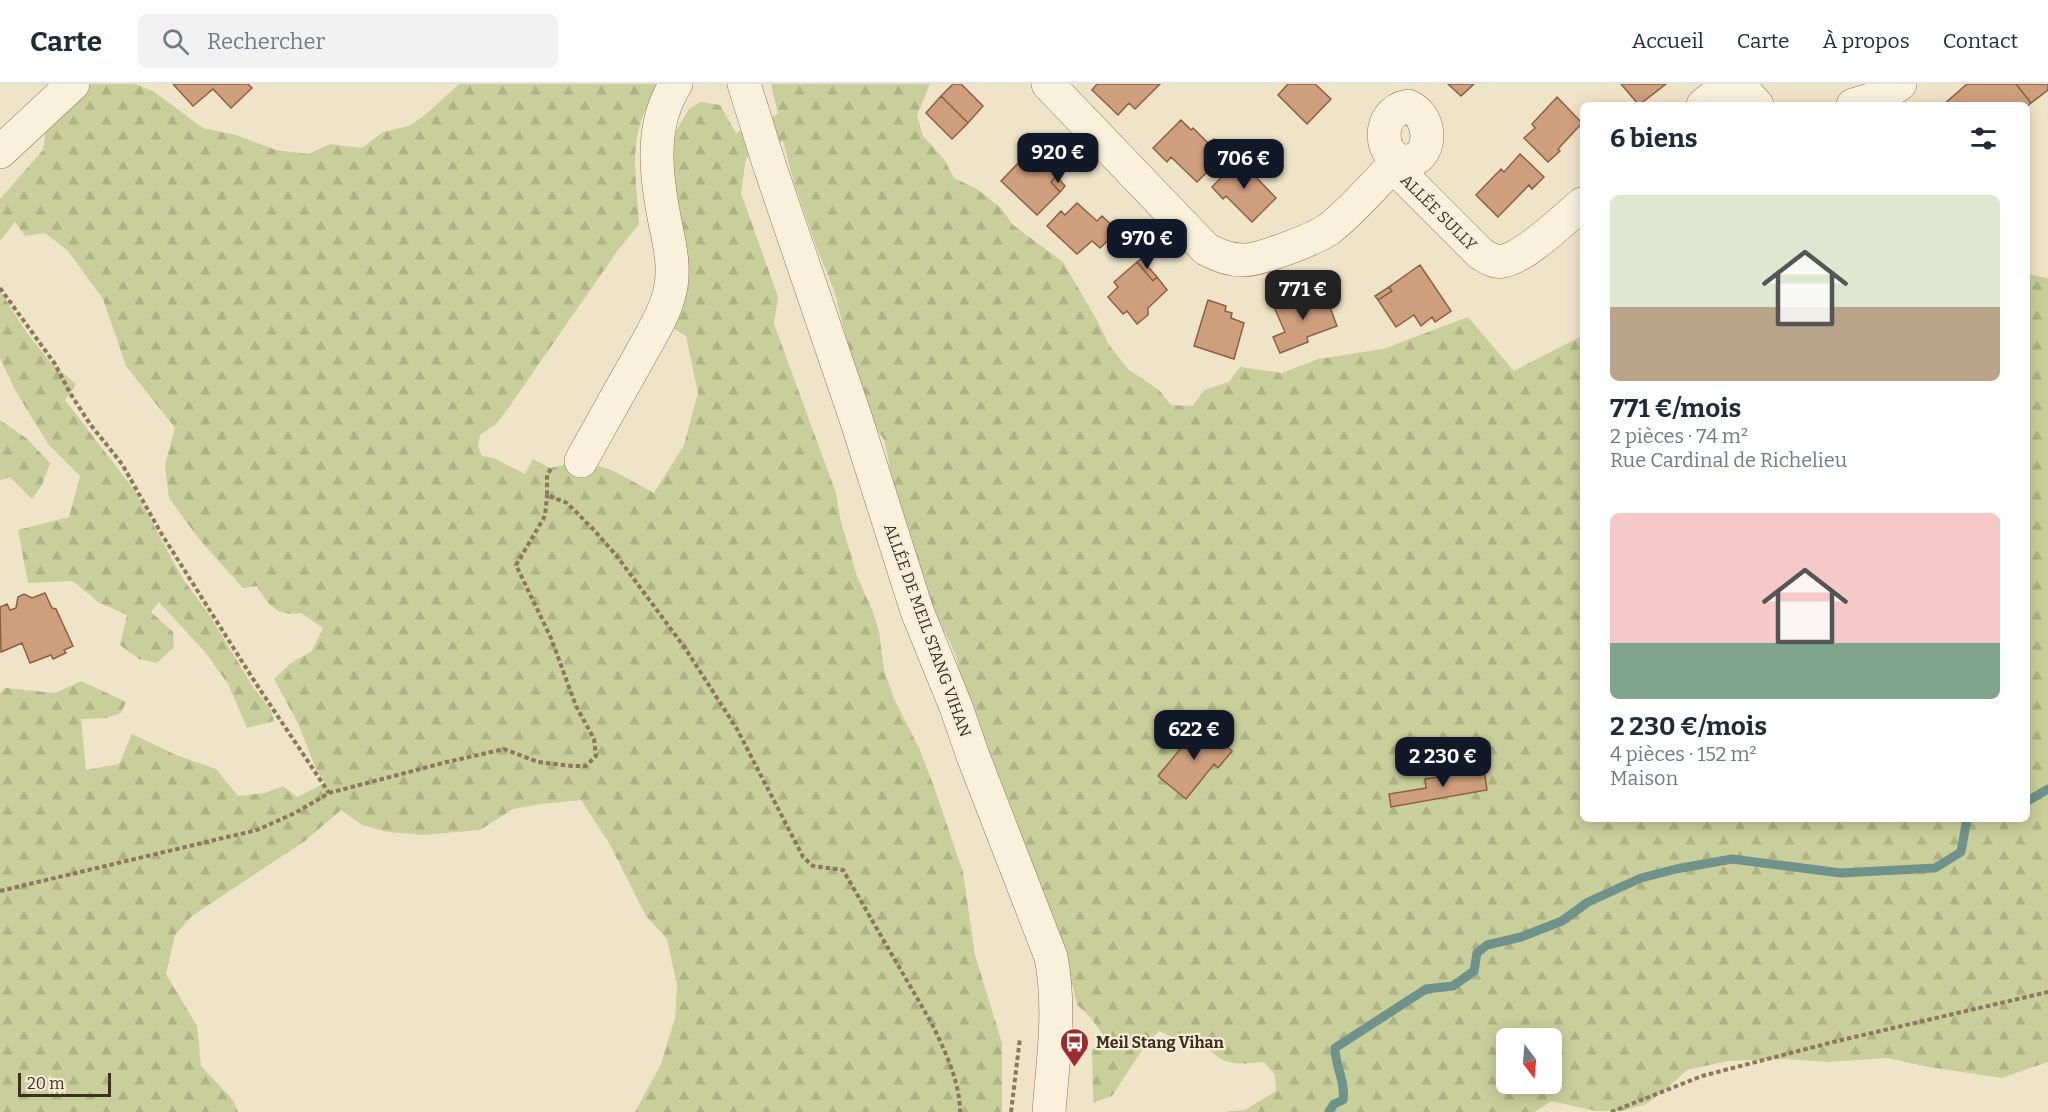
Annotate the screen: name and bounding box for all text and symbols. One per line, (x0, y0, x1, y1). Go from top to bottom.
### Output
search box (138, 14, 558, 68)
text: Carte (30, 25, 102, 58)
icon: search (159, 25, 192, 58)
text: Rechercher (207, 28, 325, 55)
text: Accueil (1632, 28, 1704, 54)
text: Carte (1737, 28, 1790, 54)
text: À propos (1823, 28, 1910, 54)
text: Contact (1943, 28, 2018, 54)
icon: filters (1967, 122, 2000, 155)
text: 6 biens (1610, 123, 1697, 154)
pin: 920 € (1016, 133, 1100, 184)
pin: 706 € (1202, 139, 1286, 190)
text: 920 € (1031, 140, 1085, 164)
text: 706 € (1218, 146, 1270, 170)
street label: ALLÉE SULLY (1397, 170, 1482, 255)
pin: 970 € (1105, 219, 1189, 270)
text: 970 € (1121, 226, 1173, 250)
icon: home (1751, 234, 1859, 342)
pin: 771 € (1261, 270, 1345, 321)
text: 771 € (1279, 277, 1327, 301)
text: 771 €/mois (1610, 393, 1741, 424)
text: 2 pièces · 74 m² (1610, 424, 1748, 448)
text: Rue Cardinal de Richelieu (1610, 448, 1847, 472)
street label: ALLÉE DE MEIL STANG VIHAN (880, 520, 976, 740)
icon: home (1751, 552, 1859, 660)
pin: 622 € (1152, 710, 1236, 761)
text: 2 230 €/mois (1610, 711, 1767, 742)
text: 622 € (1168, 717, 1220, 741)
pin: 2 230 € (1388, 737, 1498, 788)
text: 4 pièces · 152 m² (1610, 742, 1757, 766)
text: 2 230 € (1409, 744, 1477, 768)
text: Maison (1610, 766, 1678, 790)
bus stop icon: Meil Stang Vihan (1059, 1026, 1091, 1068)
north arrow (1496, 1028, 1562, 1094)
map controls (1496, 1028, 1562, 1094)
place label: Meil Stang Vihan (1096, 1033, 1225, 1052)
scale bar (18, 1070, 111, 1098)
text: 20 m (27, 1074, 64, 1093)

